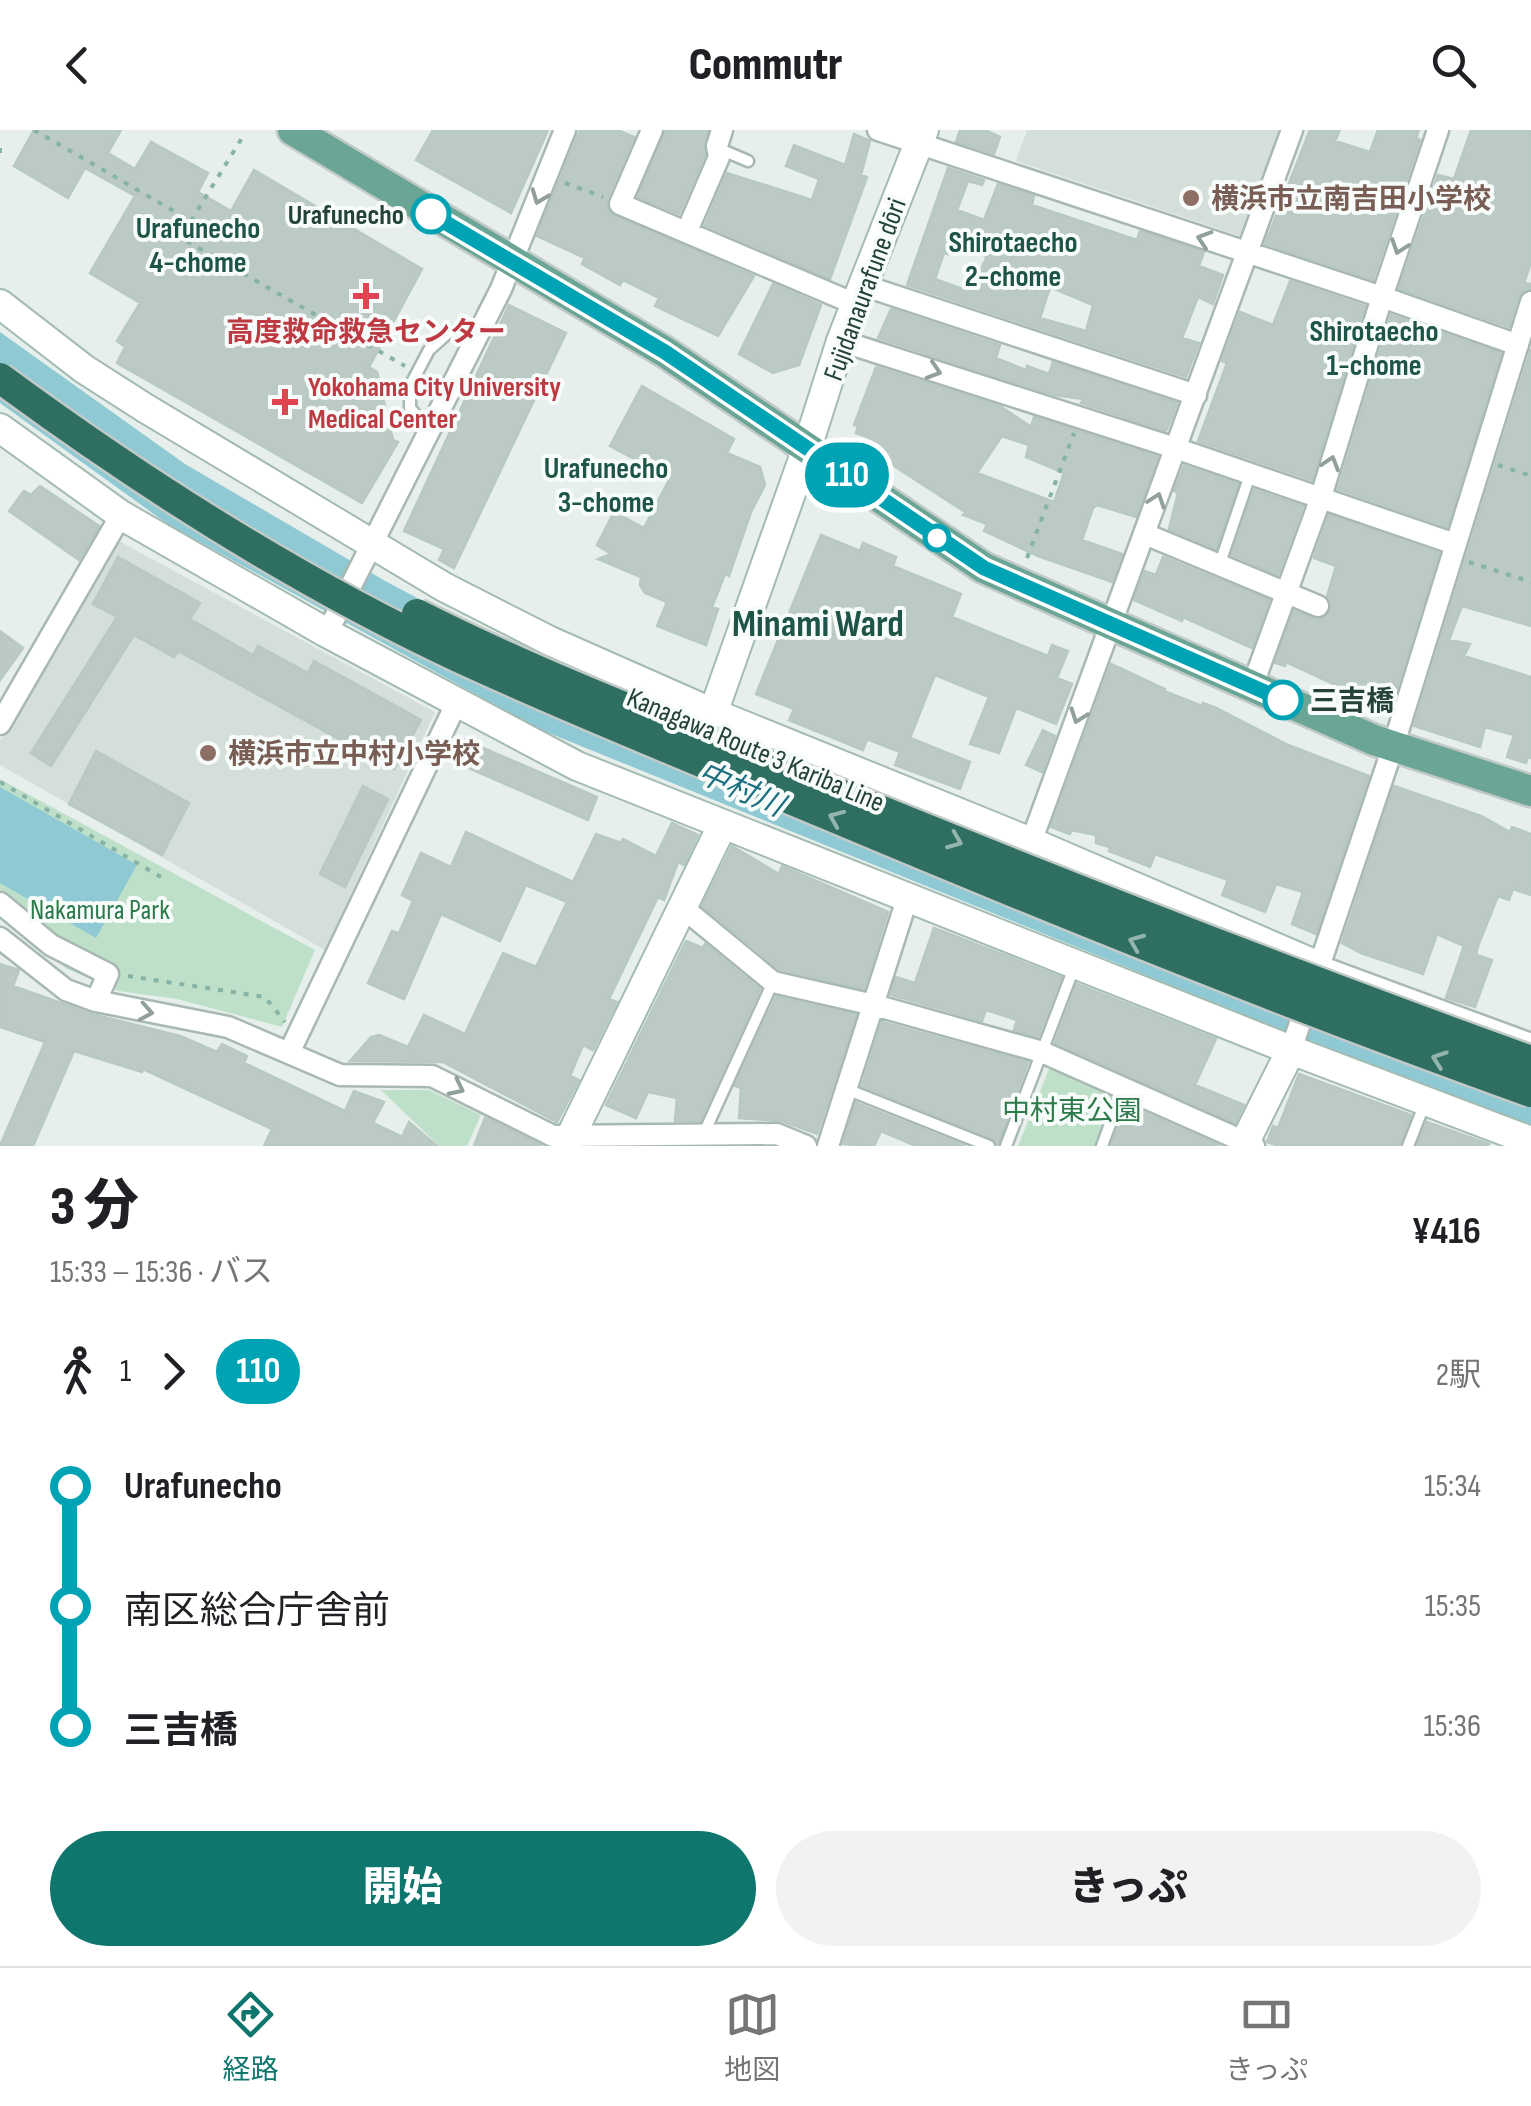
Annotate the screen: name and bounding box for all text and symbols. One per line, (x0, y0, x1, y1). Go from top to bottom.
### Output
icon: back (50, 38, 105, 93)
text: Commutr (689, 38, 842, 93)
icon: search (1426, 38, 1481, 93)
place label: 横浜市立南吉田小学校 (1211, 183, 1491, 216)
one-way arrow (530, 187, 551, 204)
marker: 横浜市立南吉田小学校 (1180, 187, 1202, 209)
street label: Fujidanaurafune dōri (817, 194, 914, 385)
marker: Urafunecho (412, 195, 450, 233)
place label: Urafunecho (288, 199, 404, 232)
district label: Urafunecho 4-chome (136, 211, 260, 281)
district label: Shirotaecho 2-chome (948, 225, 1078, 295)
one-way arrow (1197, 231, 1214, 251)
one-way arrow (1390, 237, 1410, 254)
marker: 高度救命救急センター (353, 283, 379, 309)
district label: Shirotaecho 1-chome (1309, 314, 1439, 384)
place label: 高度救命救急センター (226, 316, 506, 349)
one-way arrow (925, 360, 942, 380)
place label: Yokohama City University Medical Center (308, 371, 561, 436)
marker: Yokohama City University Medical Center (272, 389, 298, 415)
line badge: 110 (790, 442, 904, 508)
district label: Urafunecho 3-chome (544, 451, 668, 521)
text: 110 (825, 454, 869, 497)
one-way arrow (1319, 455, 1340, 472)
one-way arrow (1145, 492, 1166, 509)
unlabelled marker (924, 525, 950, 551)
district label: Minami Ward (732, 602, 904, 647)
street label: Kanagawa Route 3 Kariba Line (622, 681, 889, 820)
marker: 三吉橋 (1264, 681, 1302, 719)
place label: 三吉橋 (1310, 685, 1394, 718)
one-way arrow (1069, 706, 1090, 723)
place label: 横浜市立中村小学校 (228, 738, 480, 771)
marker: 横浜市立中村小学校 (197, 742, 219, 764)
water label: 中村川 (692, 755, 792, 826)
one-way arrow (828, 809, 846, 829)
one-way arrow (946, 830, 963, 850)
park label: Nakamura Park (30, 894, 170, 927)
one-way arrow (1129, 933, 1146, 953)
one-way arrow (138, 1001, 155, 1022)
one-way arrow (1432, 1050, 1449, 1071)
one-way arrow (447, 1076, 465, 1096)
park label: 中村東公園 (1002, 1095, 1142, 1128)
text: 3 分 (50, 1174, 139, 1241)
text: ¥416 (1412, 1209, 1481, 1254)
text: 15:33 – 15:36 · バス (50, 1253, 273, 1292)
icon: walk (50, 1344, 105, 1399)
icon: forward (146, 1344, 201, 1399)
text: 110 (236, 1350, 280, 1393)
text: 1 (120, 1352, 131, 1391)
text: 2駅 (1436, 1356, 1481, 1395)
text: Urafunecho (124, 1464, 282, 1509)
text: 15:34 (1424, 1467, 1481, 1506)
text: 15:35 (1425, 1587, 1481, 1626)
text: 南区総合庁舎前 (124, 1589, 390, 1634)
text: 15:36 (1424, 1707, 1481, 1746)
text: 三吉橋 (124, 1709, 238, 1754)
button: 開始 (50, 1831, 756, 1946)
button: きっぷ (776, 1831, 1481, 1946)
tab: 経路 (223, 1987, 279, 2087)
tab: 地図 (724, 1987, 780, 2087)
tab: きっぷ (1225, 1987, 1308, 2087)

